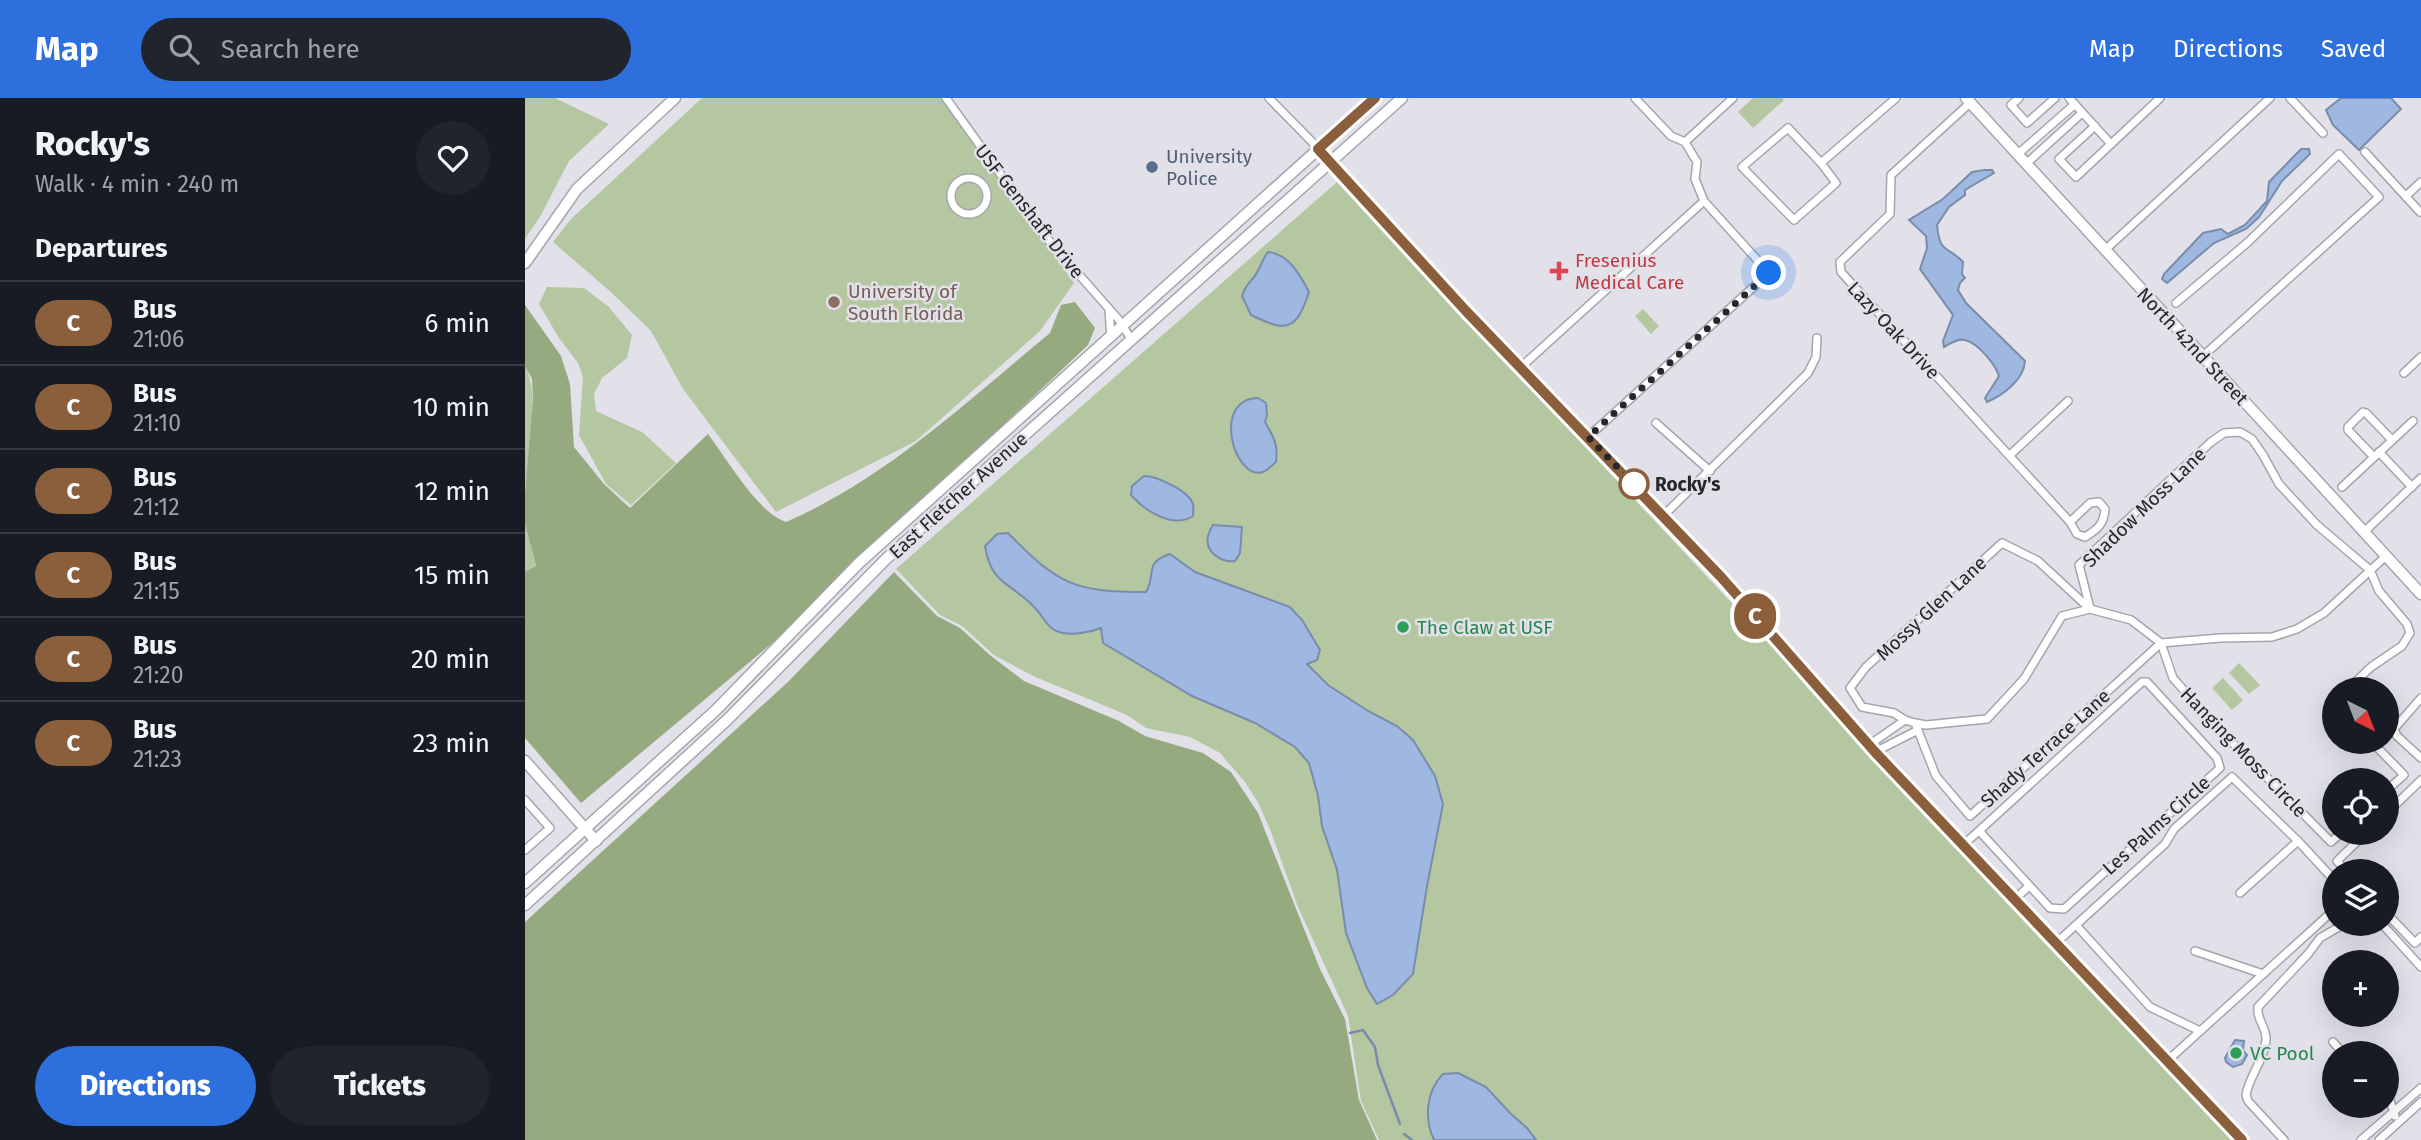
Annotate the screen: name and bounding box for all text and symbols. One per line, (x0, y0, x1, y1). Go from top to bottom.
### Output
search box (141, 18, 631, 81)
text: Map (35, 29, 99, 69)
icon: search (165, 30, 203, 68)
text: Search here (221, 34, 360, 65)
text: Map (2089, 35, 2135, 63)
text: Directions (2173, 35, 2283, 63)
text: Saved (2321, 35, 2386, 63)
button: heart (416, 121, 490, 195)
text: Rocky's (35, 124, 150, 164)
street label: USF Genshaft Drive (970, 140, 1089, 283)
place label: University Police (1166, 145, 1253, 190)
marker: University Police (1144, 159, 1160, 175)
text: Walk · 4 min · 240 m (35, 170, 239, 198)
text: Departures (35, 233, 168, 264)
place label: Fresenius Medical Care (1575, 249, 1684, 294)
your location (1751, 255, 1786, 290)
marker: Fresenius Medical Care (1549, 261, 1569, 281)
street label: Lazy Oak Drive (1843, 277, 1945, 384)
place label: University of South Florida (848, 280, 964, 325)
street label: North 42nd Street (2132, 283, 2253, 410)
text: Bus (133, 294, 176, 325)
marker: University of South Florida (826, 294, 842, 310)
text: 6 min (424, 308, 490, 339)
text: C (67, 309, 80, 337)
text: 21:06 (133, 325, 184, 353)
text: Bus (133, 378, 176, 409)
text: 10 min (412, 392, 490, 423)
text: C (67, 393, 80, 421)
text: 21:10 (133, 409, 181, 437)
street label: East Fletcher Avenue (884, 427, 1032, 564)
street label: Shadow Moss Lane (2078, 443, 2211, 572)
text: Bus (133, 462, 176, 493)
marker: Rocky's (1619, 469, 1649, 499)
place label: Rocky's (1655, 473, 1720, 496)
text: 12 min (414, 476, 490, 507)
text: C (67, 477, 80, 505)
text: 21:12 (133, 493, 180, 521)
text: Bus (133, 546, 176, 577)
street label: Mossy Glen Lane (1871, 551, 1991, 665)
text: 15 min (414, 560, 490, 591)
text: C (67, 561, 80, 589)
text: 21:15 (133, 577, 180, 605)
line badge: C (1732, 593, 1778, 639)
text: C (1748, 602, 1762, 630)
place label: The Claw at USF (1417, 616, 1553, 639)
marker: The Claw at USF (1395, 619, 1411, 635)
text: Bus (133, 630, 176, 661)
text: 20 min (411, 644, 490, 675)
text: C (67, 645, 80, 673)
text: 21:20 (133, 661, 184, 689)
north arrow (2322, 677, 2399, 754)
map controls (2322, 677, 2399, 1118)
street label: Hanging Moss Circle (2176, 683, 2312, 822)
street label: Shady Terrace Lane (1976, 684, 2115, 813)
text: Bus (133, 714, 176, 745)
text: 23 min (413, 728, 490, 759)
text: C (67, 729, 80, 757)
text: 21:23 (133, 745, 182, 773)
button: locate (2322, 768, 2399, 845)
street label: Les Palms Circle (2098, 771, 2215, 880)
button: layers (2322, 859, 2399, 936)
button: + (2322, 950, 2399, 1027)
button: − (2322, 1041, 2399, 1118)
place label: VC Pool (2250, 1042, 2315, 1065)
marker: VC Pool (2228, 1045, 2244, 1061)
button: Directions (35, 1046, 256, 1126)
button: Tickets (270, 1046, 490, 1126)

